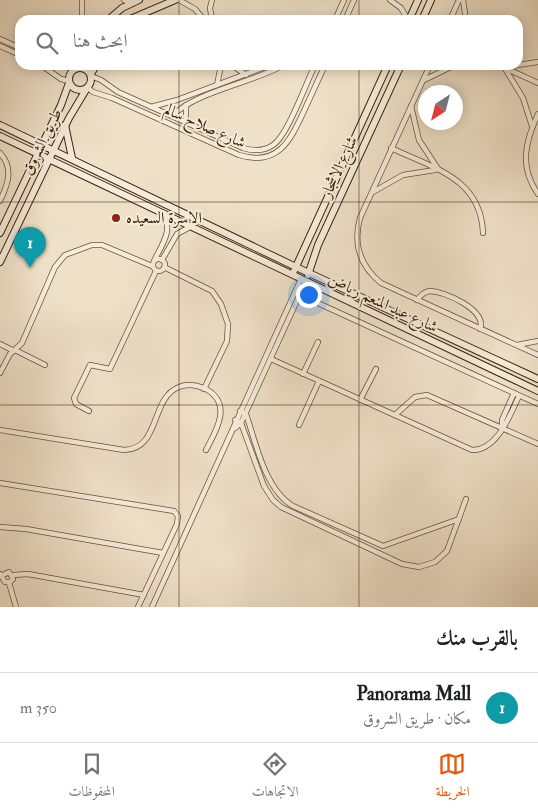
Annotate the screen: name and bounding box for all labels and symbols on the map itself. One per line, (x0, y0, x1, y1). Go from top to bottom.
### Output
north arrow (418, 85, 463, 130)
street label: شارع صلاح سالم (160, 99, 249, 157)
street label: طريق الشروق (17, 106, 67, 178)
street label: شارع الاشجار (315, 133, 365, 204)
place label: الاسرة السعيده (126, 208, 202, 228)
marker: الاسرة السعيده (110, 212, 122, 224)
pin: 1 (14, 227, 46, 268)
street label: شارع عبد المنعم رياض (323, 269, 441, 342)
your location (296, 282, 322, 308)

